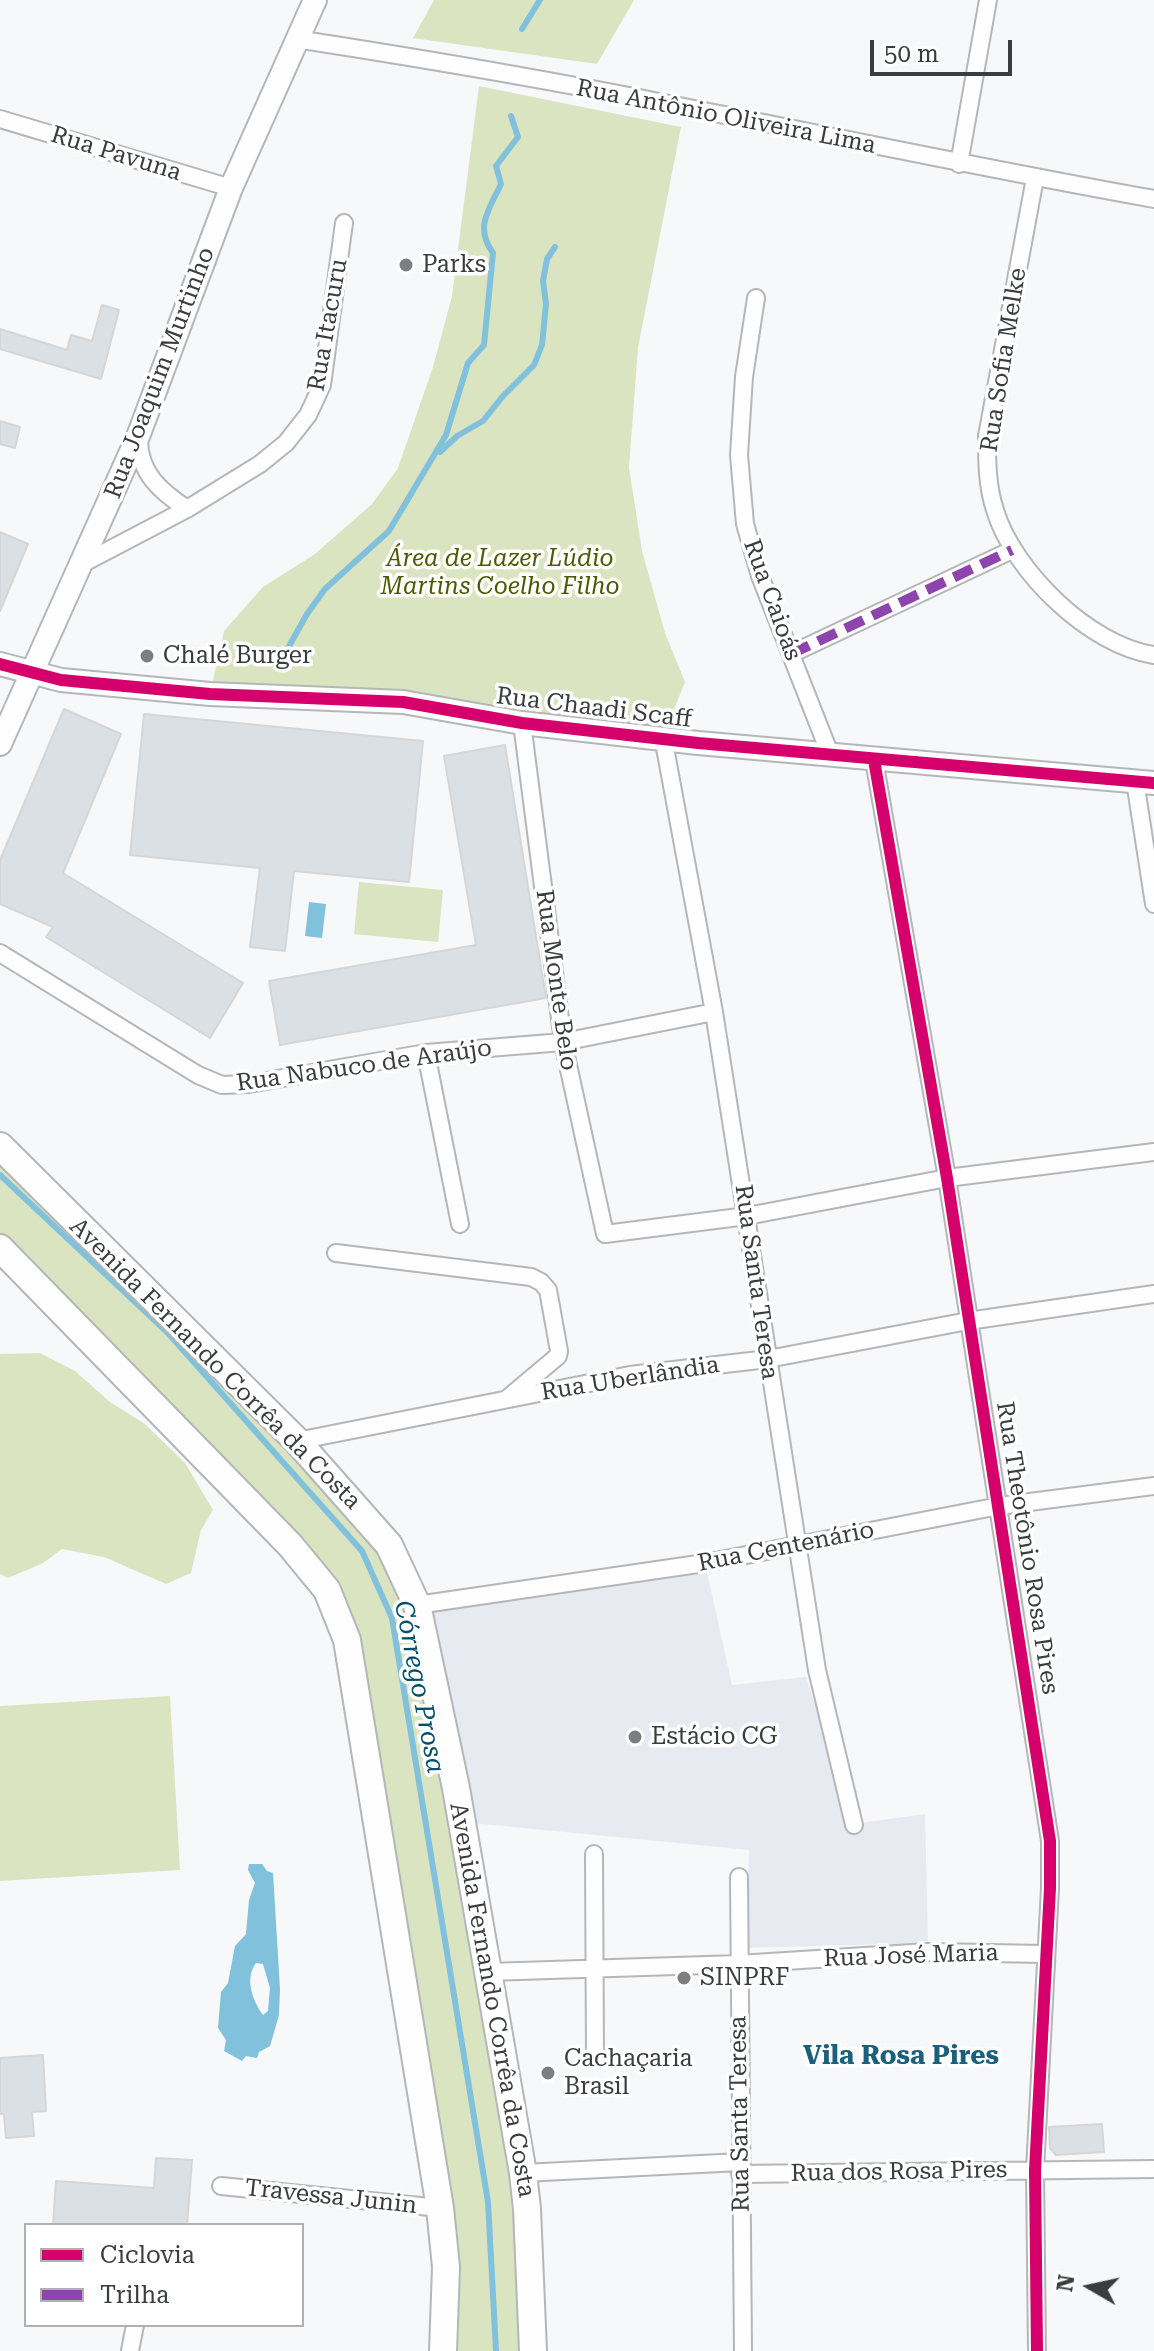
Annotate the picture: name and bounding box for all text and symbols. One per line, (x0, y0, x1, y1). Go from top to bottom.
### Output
scale bar (874, 24, 1016, 74)
text: 50 m (884, 40, 939, 68)
street label: Rua Antônio Oliveira Lima (574, 74, 878, 160)
street label: Rua Pavuna (47, 120, 185, 188)
street label: Rua Joaquim Murtinho (99, 243, 221, 503)
place label: Parks (422, 251, 486, 279)
street label: Rua Itacuru (302, 256, 354, 394)
marker: Parks (397, 256, 415, 274)
street label: Rua Sofia Melke (975, 266, 1033, 454)
street label: Rua Caioás (737, 535, 807, 665)
park label: Área de Lazer Lúdio Martins Coelho Filho (381, 545, 619, 601)
place label: Chalé Burger (163, 642, 312, 670)
marker: Chalé Burger (138, 647, 156, 665)
street label: Rua Chaadi Scaff (495, 682, 693, 734)
street label: Rua Monte Belo (529, 888, 583, 1072)
street label: Rua Nabuco de Araújo (234, 1034, 494, 1098)
street label: Rua Santa Teresa (728, 1183, 784, 1381)
street label: Avenida Fernando Corrêa da Costa (63, 1212, 367, 1516)
street label: Rua Uberlândia (539, 1351, 721, 1407)
street label: Rua Theotônio Rosa Pires (990, 1400, 1064, 1696)
street label: Rua Centenário (695, 1516, 877, 1578)
water label: Córrego Prosa (387, 1598, 451, 1776)
place label: Estácio CG (651, 1723, 777, 1751)
marker: Estácio CG (626, 1728, 644, 1746)
street label: Avenida Fernando Corrêa da Costa (443, 1800, 541, 2200)
street label: Rua José Maria (823, 1939, 999, 1973)
place label: SINPRF (700, 1964, 789, 1992)
marker: SINPRF (675, 1969, 693, 1987)
street label: Rua Santa Teresa (724, 2016, 756, 2212)
district label: Vila Rosa Pires (803, 2040, 999, 2072)
place label: Cachaçaria Brasil (564, 2045, 693, 2101)
marker: Cachaçaria Brasil (539, 2064, 557, 2082)
street label: Rua dos Rosa Pires (790, 2156, 1008, 2188)
street label: Travessa Junin (244, 2174, 418, 2220)
legend (24, 2223, 304, 2327)
text: Ciclovia (100, 2241, 195, 2269)
north arrow (1050, 2247, 1130, 2327)
text: N (1052, 2273, 1079, 2294)
text: Trilha (100, 2281, 169, 2309)

